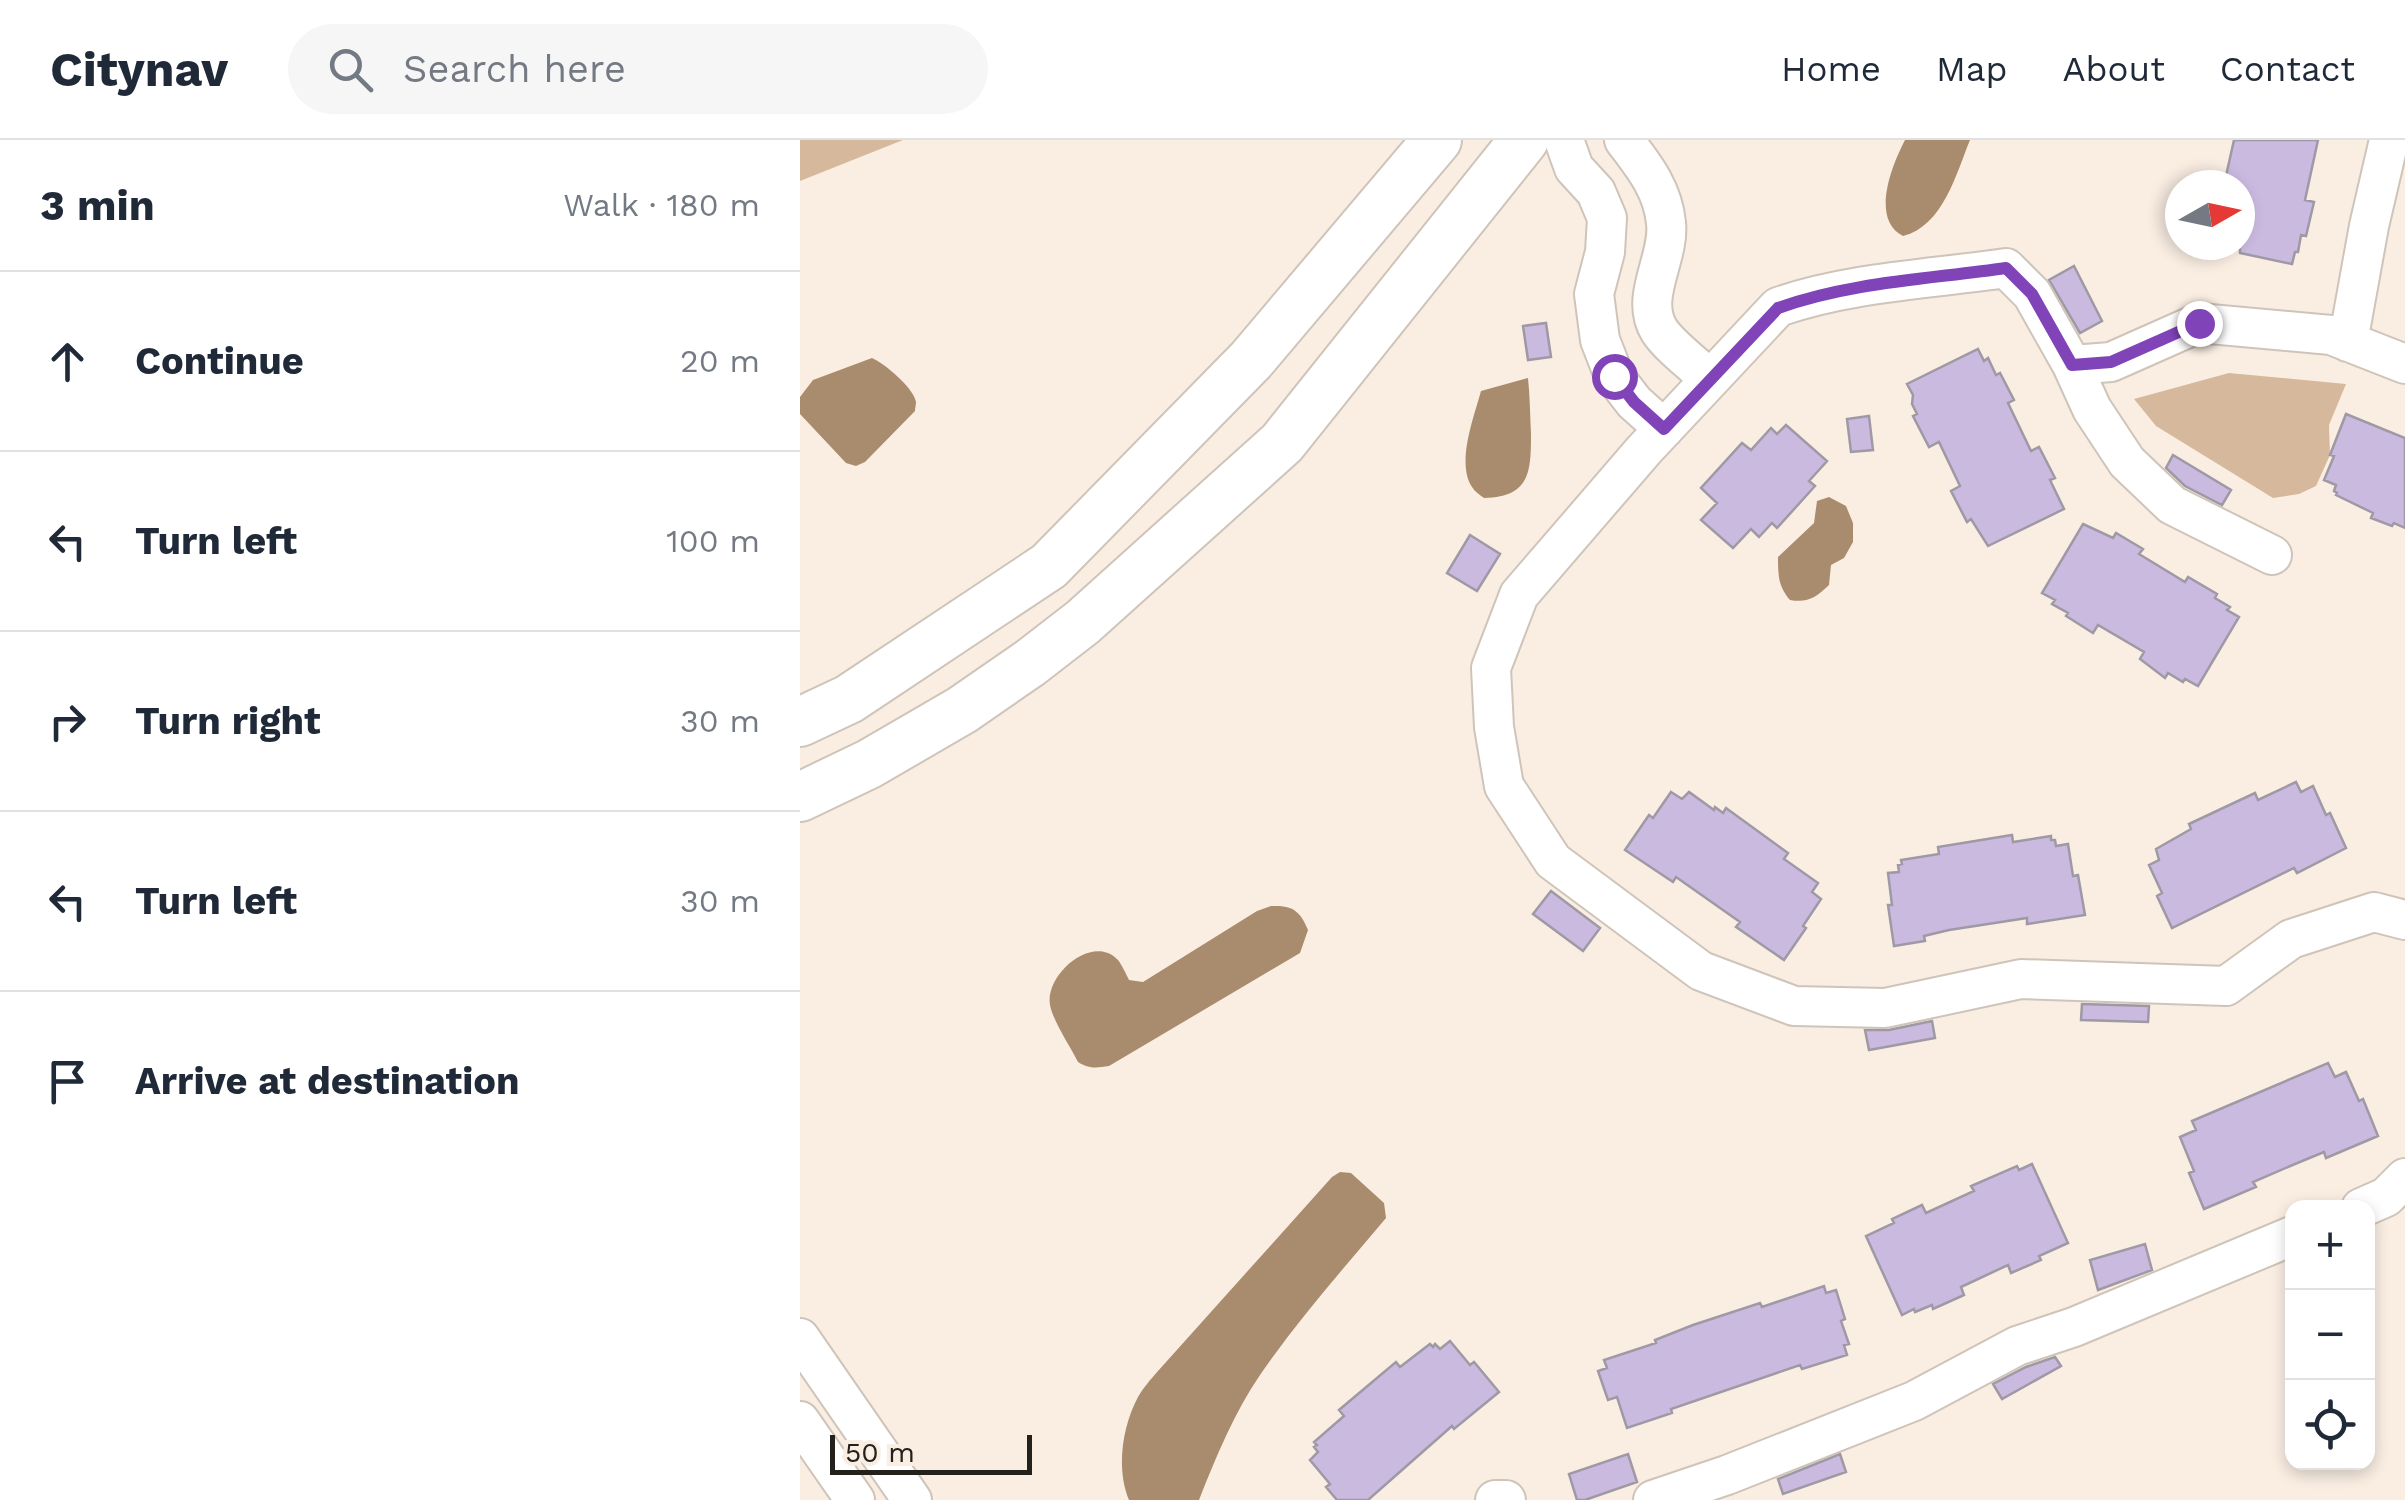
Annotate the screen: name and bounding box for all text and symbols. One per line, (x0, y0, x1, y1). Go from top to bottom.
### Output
search box (288, 24, 988, 114)
text: Citynav (50, 41, 228, 98)
icon: search (323, 42, 378, 97)
text: Search here (403, 47, 626, 91)
text: Home (1781, 48, 1881, 90)
text: Map (1936, 48, 2008, 90)
text: About (2063, 48, 2165, 90)
text: Contact (2220, 48, 2355, 90)
north arrow (2165, 170, 2255, 260)
text: 3 min (40, 181, 155, 230)
text: Walk · 180 m (563, 186, 760, 224)
route end (2177, 301, 2223, 347)
icon: ahead (40, 334, 95, 389)
text: Continue (135, 339, 304, 383)
text: 20 m (680, 342, 760, 380)
route start (1592, 354, 1638, 400)
icon: left (40, 514, 95, 569)
text: Turn left (135, 519, 297, 563)
text: 100 m (666, 522, 760, 560)
icon: right (40, 694, 95, 749)
text: Turn right (135, 699, 321, 743)
text: 30 m (680, 702, 760, 740)
icon: left (40, 874, 95, 929)
text: Turn left (135, 879, 297, 923)
text: 30 m (680, 882, 760, 920)
icon: arrive (40, 1054, 95, 1109)
text: Arrive at destination (135, 1059, 520, 1103)
map controls (2285, 1200, 2375, 1470)
button: + (2285, 1200, 2375, 1290)
button: − (2285, 1290, 2375, 1380)
button: locate (2285, 1380, 2375, 1470)
scale bar (830, 1430, 1032, 1474)
text: 50 m (845, 1436, 915, 1469)

